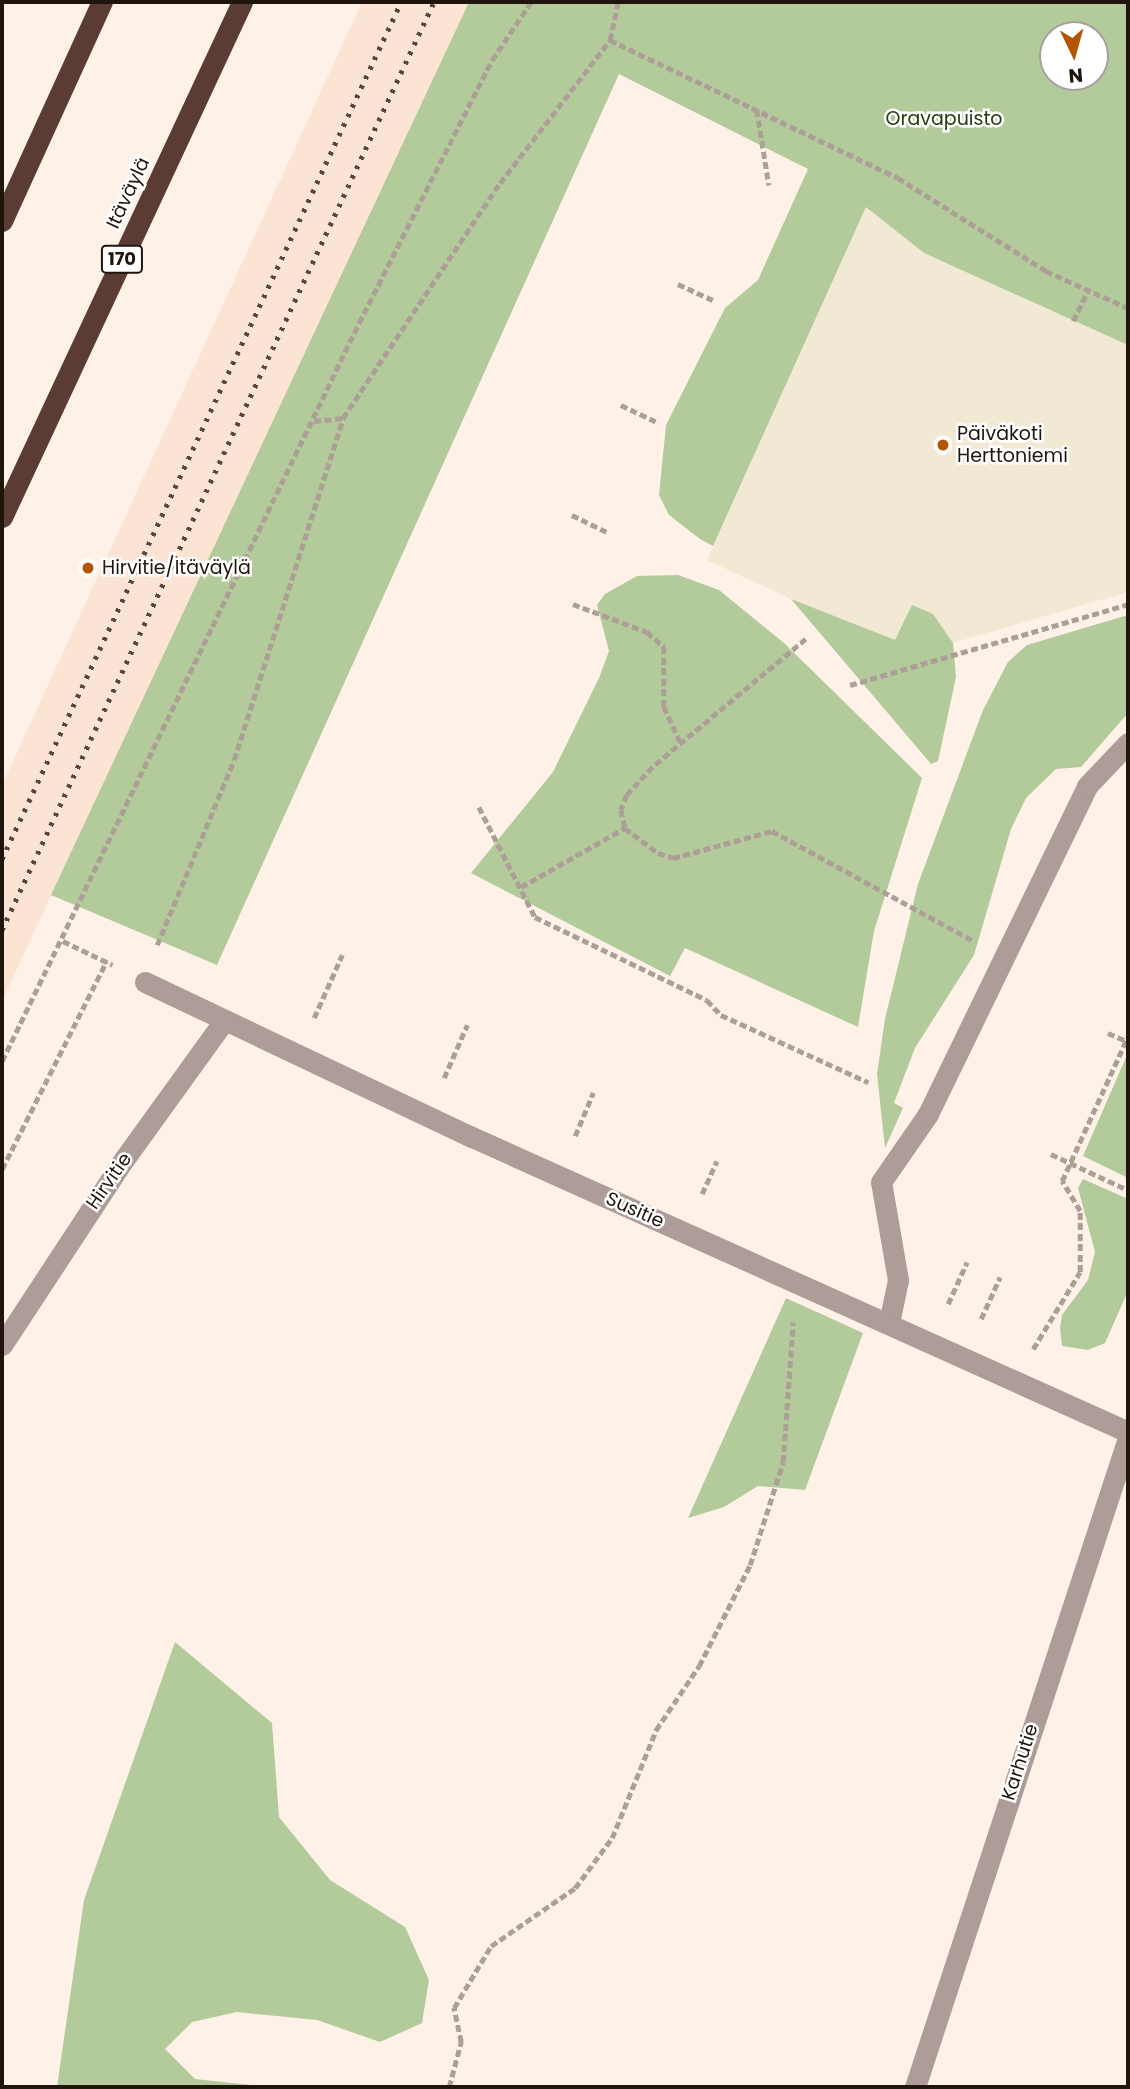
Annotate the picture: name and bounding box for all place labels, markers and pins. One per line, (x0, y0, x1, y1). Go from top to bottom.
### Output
place label: Päiväkoti Herttoniemi (957, 423, 1068, 467)
marker: Päiväkoti Herttoniemi (935, 437, 951, 453)
place label: Hirvitie/Itäväylä (102, 557, 251, 579)
marker: Hirvitie/Itäväylä (80, 560, 96, 576)

